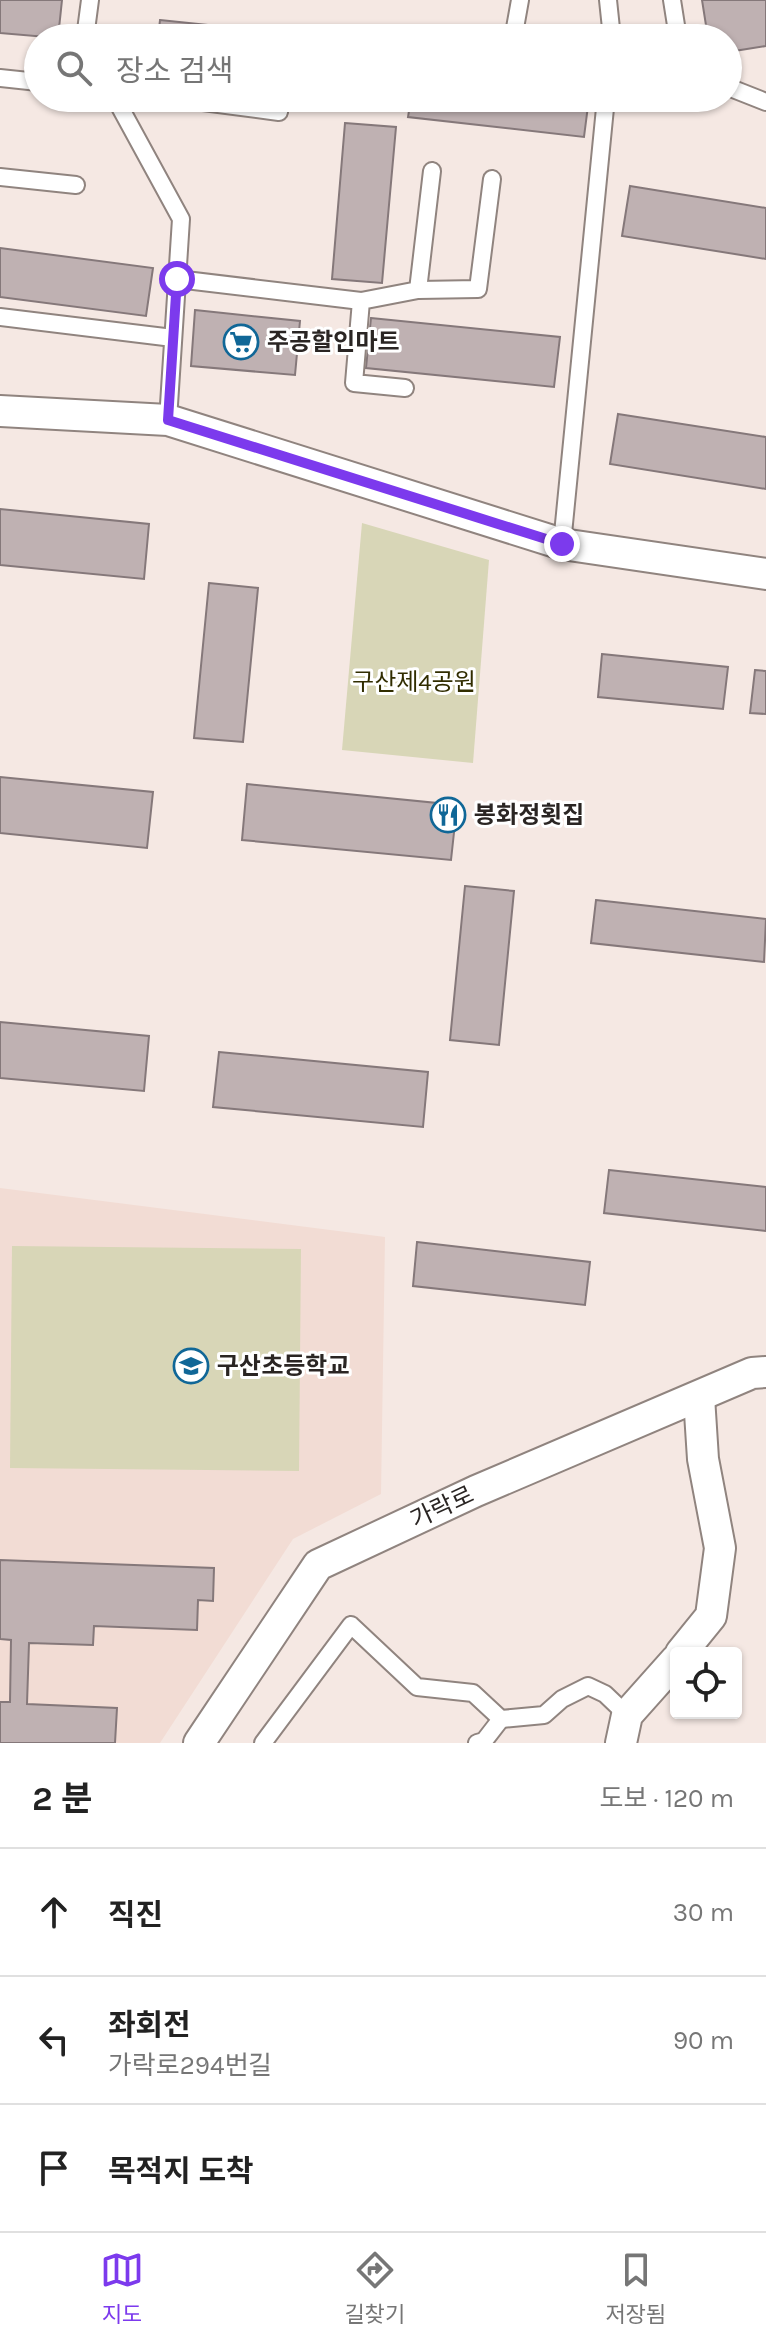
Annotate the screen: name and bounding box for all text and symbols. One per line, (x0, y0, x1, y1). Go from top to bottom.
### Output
search box (24, 24, 742, 112)
icon: search (52, 46, 96, 90)
text: 장소 검색 (116, 53, 234, 89)
route start (159, 261, 195, 297)
supermarket icon: 주공할인마트 (222, 323, 260, 361)
place label: 주공할인마트 (267, 328, 399, 356)
route end (544, 526, 580, 562)
park label: 구산제4공원 (352, 668, 476, 696)
restaurant icon: 봉화정횟집 (429, 796, 467, 834)
place label: 봉화정횟집 (474, 801, 584, 829)
school or university icon: 구산초등학교 (172, 1347, 210, 1385)
place label: 구산초등학교 (217, 1352, 349, 1380)
street label: 가락로 (406, 1480, 478, 1534)
map controls (670, 1647, 742, 1719)
button: locate (670, 1647, 742, 1719)
text: 2 분 (32, 1779, 92, 1819)
text: 도보 · 120 m (600, 1783, 734, 1814)
icon: ahead (32, 1890, 76, 1934)
text: 직진 (108, 1897, 163, 1933)
text: 30 m (673, 1897, 734, 1928)
text: 좌회전 (108, 2007, 191, 2043)
icon: left (32, 2018, 76, 2062)
text: 90 m (673, 2025, 734, 2056)
text: 가락로294번길 (108, 2050, 272, 2081)
icon: arrive (32, 2146, 76, 2190)
text: 목적지 도착 (108, 2153, 254, 2189)
tab: 지도 (100, 2248, 144, 2328)
tab: 길찾기 (344, 2248, 405, 2328)
tab: 저장됨 (605, 2248, 666, 2328)

